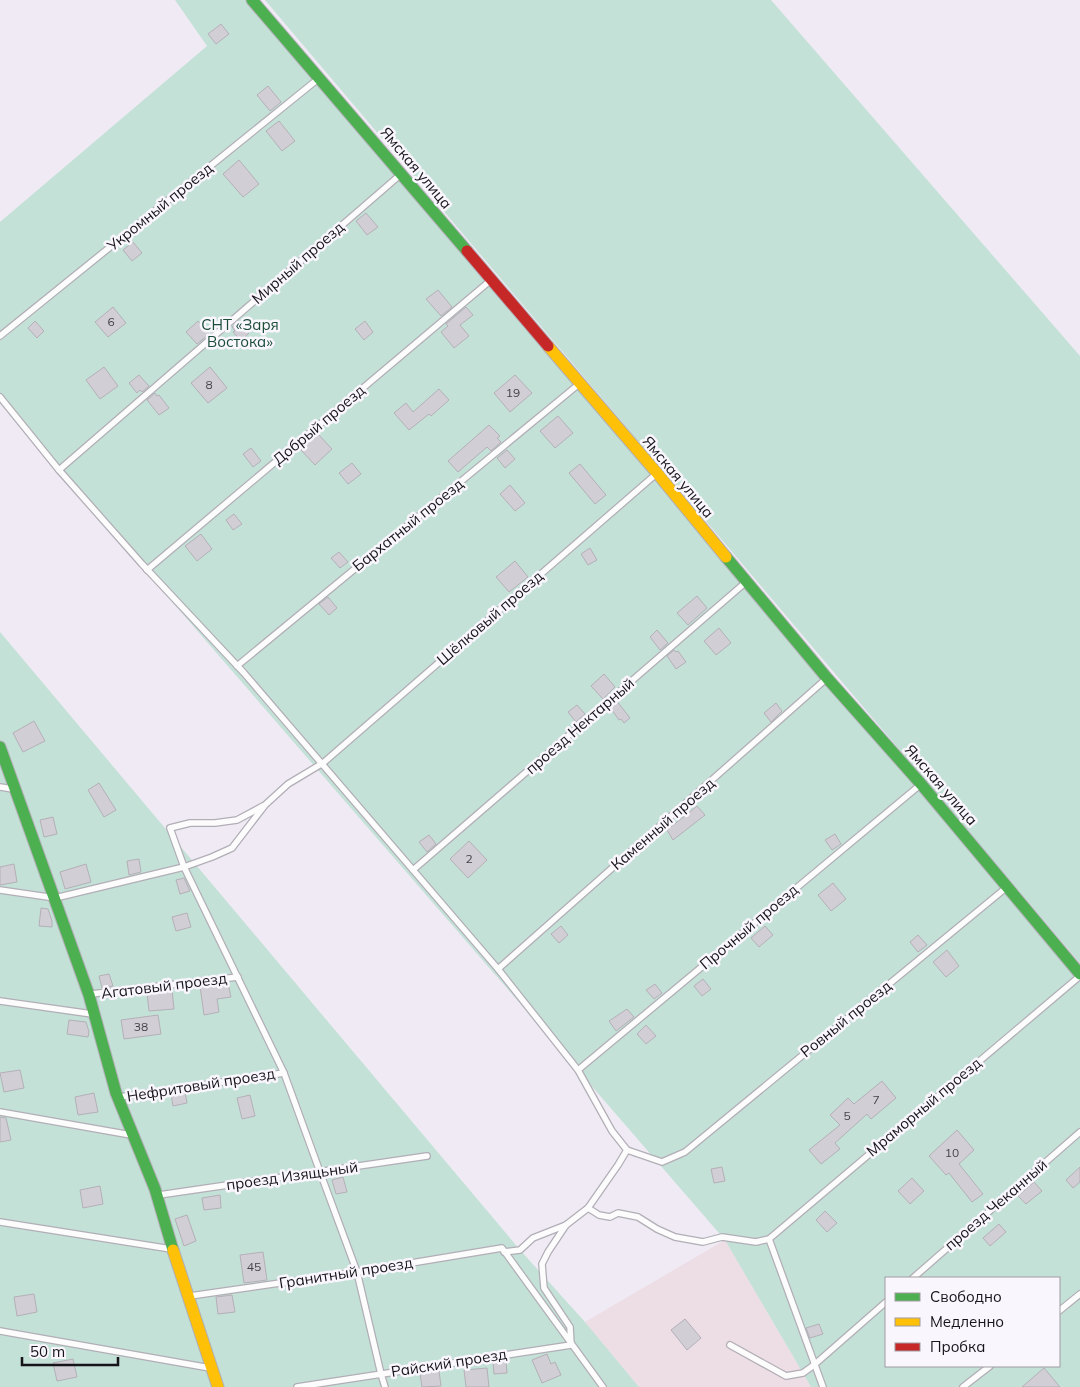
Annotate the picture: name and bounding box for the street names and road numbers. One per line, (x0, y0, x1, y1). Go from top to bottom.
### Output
street label: Ямская улица (377, 123, 456, 213)
street label: Укромный проезд (102, 158, 216, 256)
street label: Мирный проезд (248, 217, 348, 308)
street label: Добрый проезд (269, 380, 369, 469)
street label: Ямская улица (639, 432, 718, 522)
street label: Бархатный проезд (348, 474, 467, 575)
street label: Шёлковый проезд (433, 566, 547, 669)
street label: проезд Нектарный (521, 673, 638, 778)
street label: Ямская улица (901, 740, 982, 829)
street label: Каменный проезд (607, 773, 718, 874)
street label: Прочный проезд (696, 880, 802, 973)
street label: Агатовый проезд (100, 968, 228, 1003)
street label: Ровный проезд (796, 976, 895, 1061)
street label: Мраморный проезд (862, 1053, 985, 1160)
street label: Нефритовый проезд (125, 1063, 276, 1106)
street label: проезд Чеканный (940, 1155, 1051, 1254)
street label: проезд Изящьный (225, 1157, 359, 1194)
street label: Гранитный проезд (278, 1253, 414, 1292)
street label: Райский проезд (390, 1344, 508, 1381)

